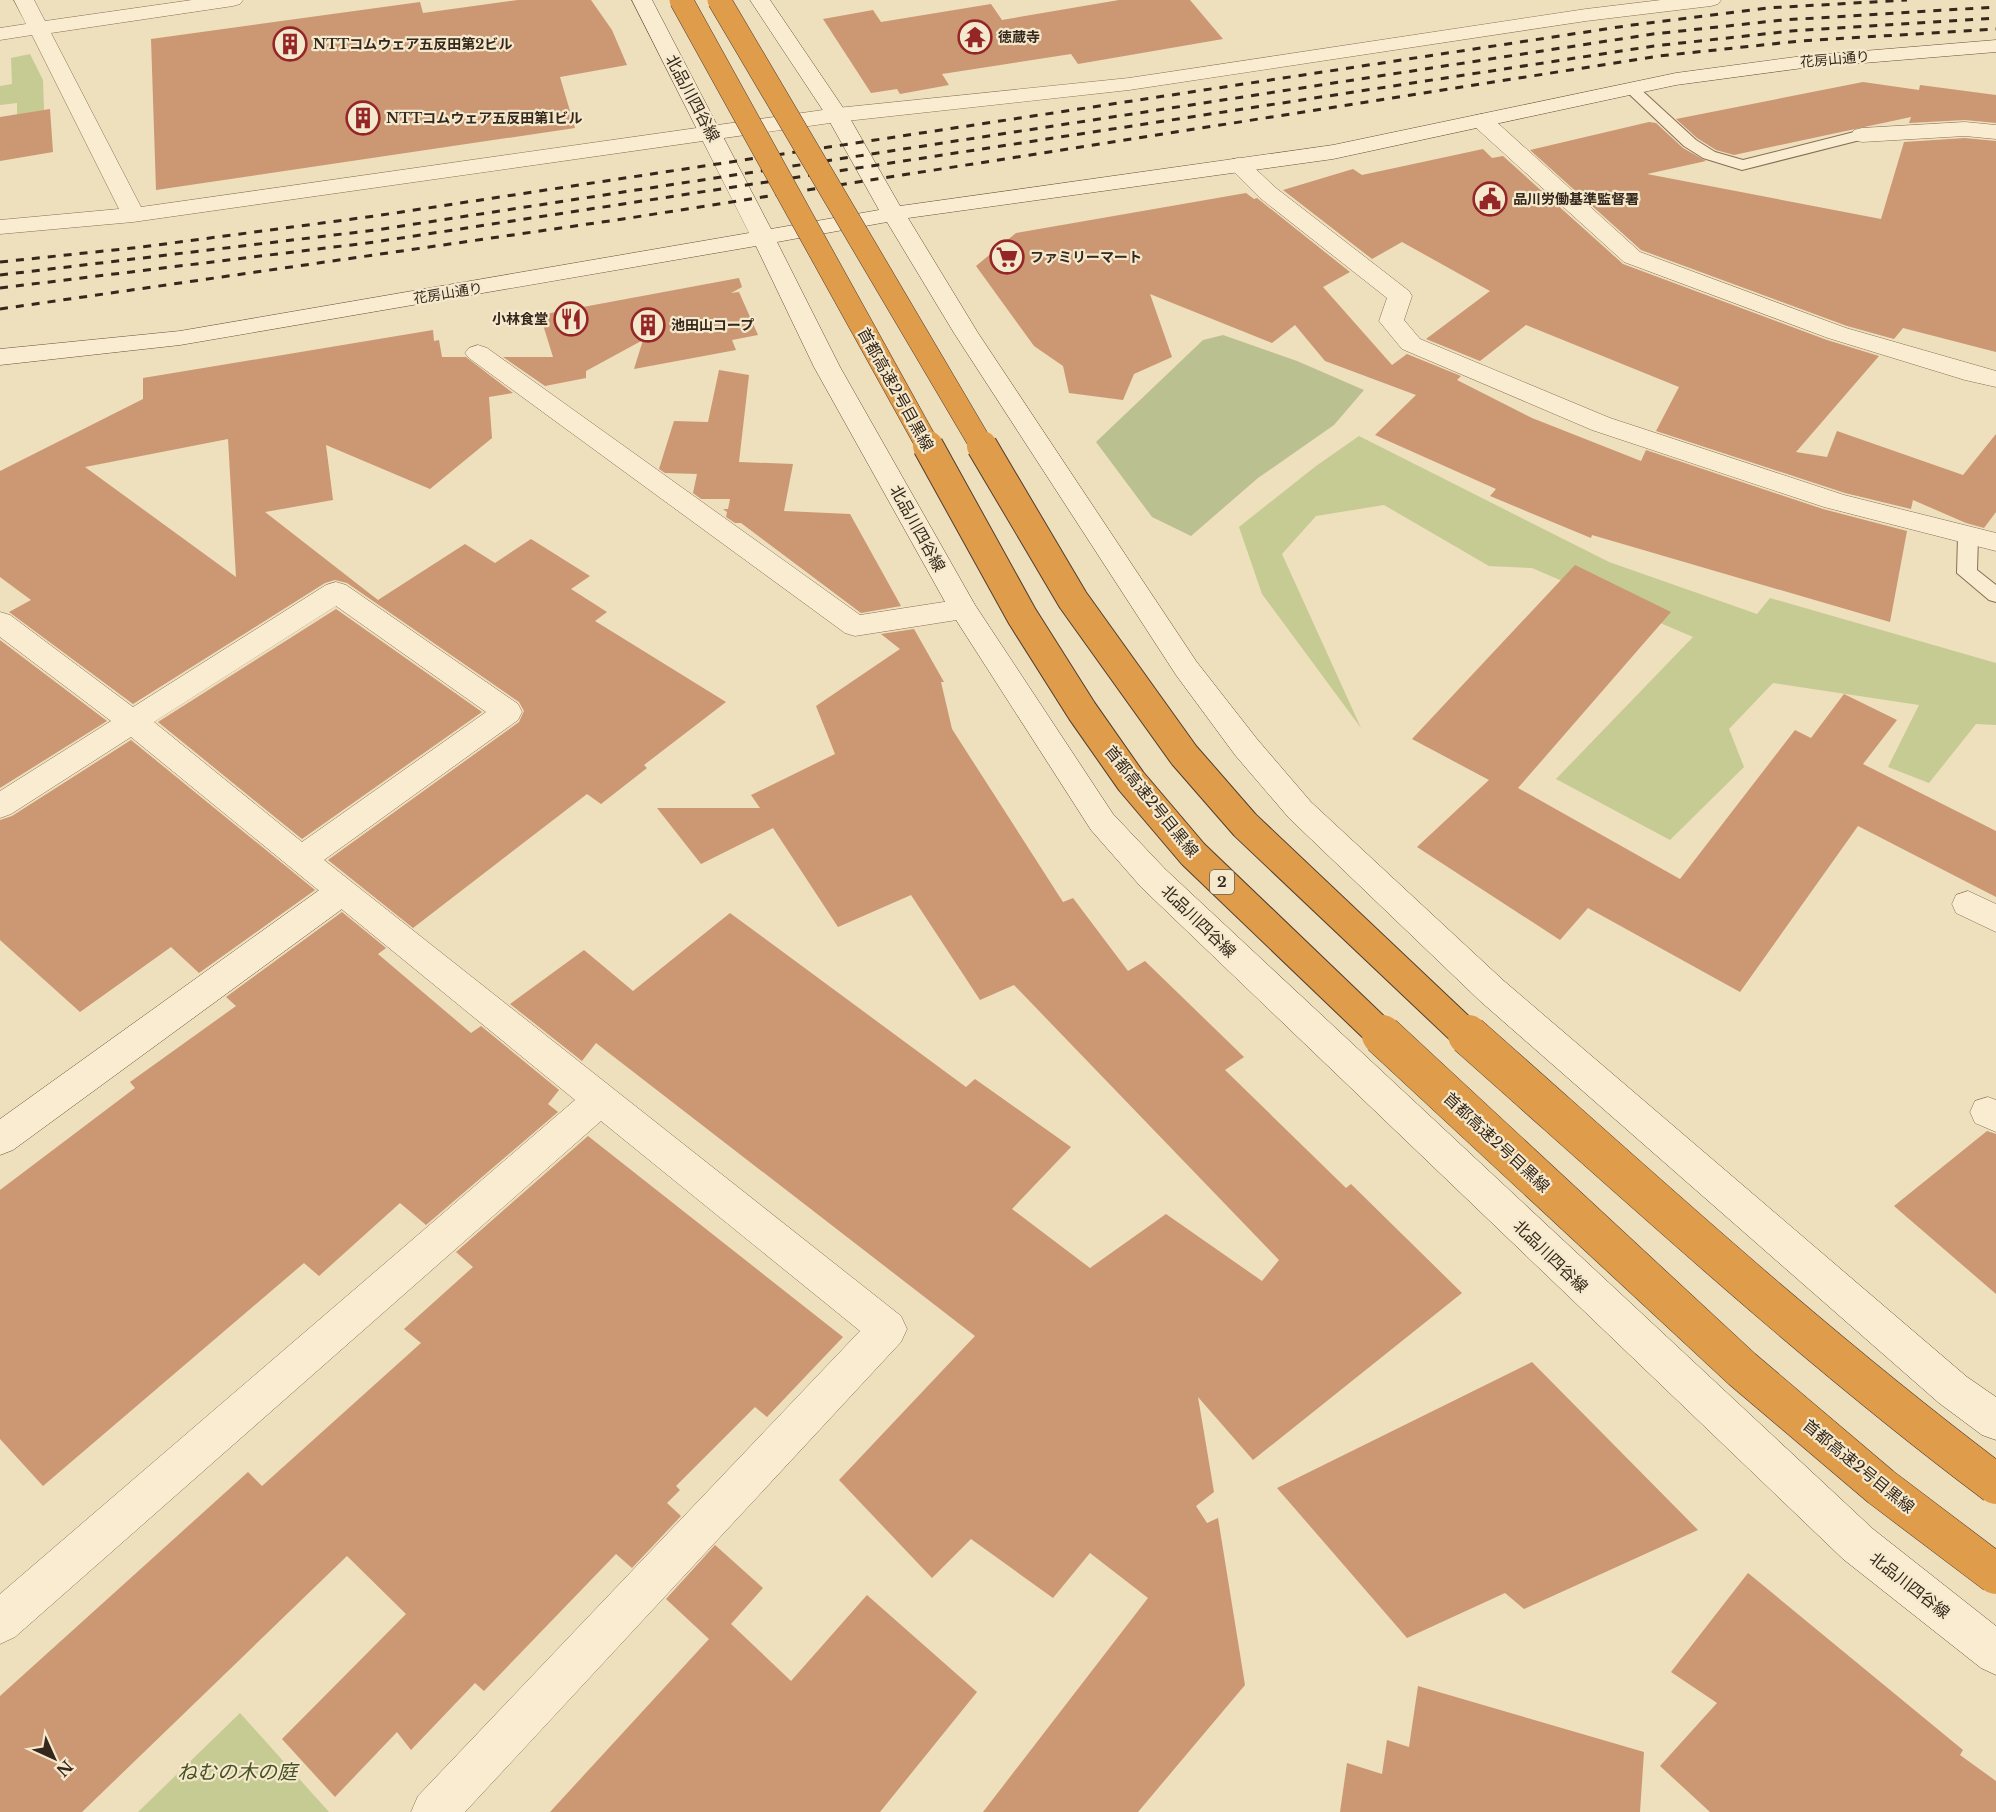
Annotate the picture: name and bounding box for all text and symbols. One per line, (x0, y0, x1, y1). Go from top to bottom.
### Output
temple icon: 徳蔵寺 (957, 19, 993, 55)
building icon: NTTコムウェア五反田第2ビル (272, 26, 308, 62)
place label: 徳蔵寺 (998, 28, 1040, 46)
place label: NTTコムウェア五反田第2ビル (313, 35, 512, 53)
street label: 花房山通り (1799, 47, 1871, 71)
street label: 北品川四谷線 (662, 51, 724, 145)
building icon: NTTコムウェア五反田第1ビル (345, 100, 381, 136)
place label: NTTコムウェア五反田第1ビル (386, 109, 582, 127)
public building icon: 品川労働基準監督署 (1472, 181, 1508, 217)
place label: 品川労働基準監督署 (1513, 190, 1639, 208)
supermarket icon: ファミリーマート (989, 239, 1025, 275)
place label: ファミリーマート (1030, 248, 1142, 266)
street label: 花房山通り (412, 279, 484, 307)
restaurant icon: 小林食堂 (553, 301, 589, 337)
building icon: 池田山コープ (630, 307, 666, 343)
place label: 小林食堂 (492, 310, 548, 328)
place label: 池田山コープ (671, 316, 754, 334)
street label: 首都高速2号目黒線 (854, 324, 938, 454)
street label: 北品川四谷線 (886, 481, 950, 575)
street label: 首都高速2号目黒線 (1101, 741, 1203, 861)
road number: 2 (1210, 870, 1234, 894)
street label: 北品川四谷線 (1158, 880, 1240, 962)
street label: 首都高速2号目黒線 (1440, 1088, 1554, 1196)
street label: 北品川四谷線 (1510, 1215, 1592, 1297)
street label: 首都高速2号目黒線 (1799, 1415, 1919, 1517)
street label: 北品川四谷線 (1866, 1548, 1954, 1622)
north arrow (24, 1728, 84, 1788)
text: N (52, 1756, 77, 1781)
park label: ねむの木の庭 (177, 1760, 300, 1784)

